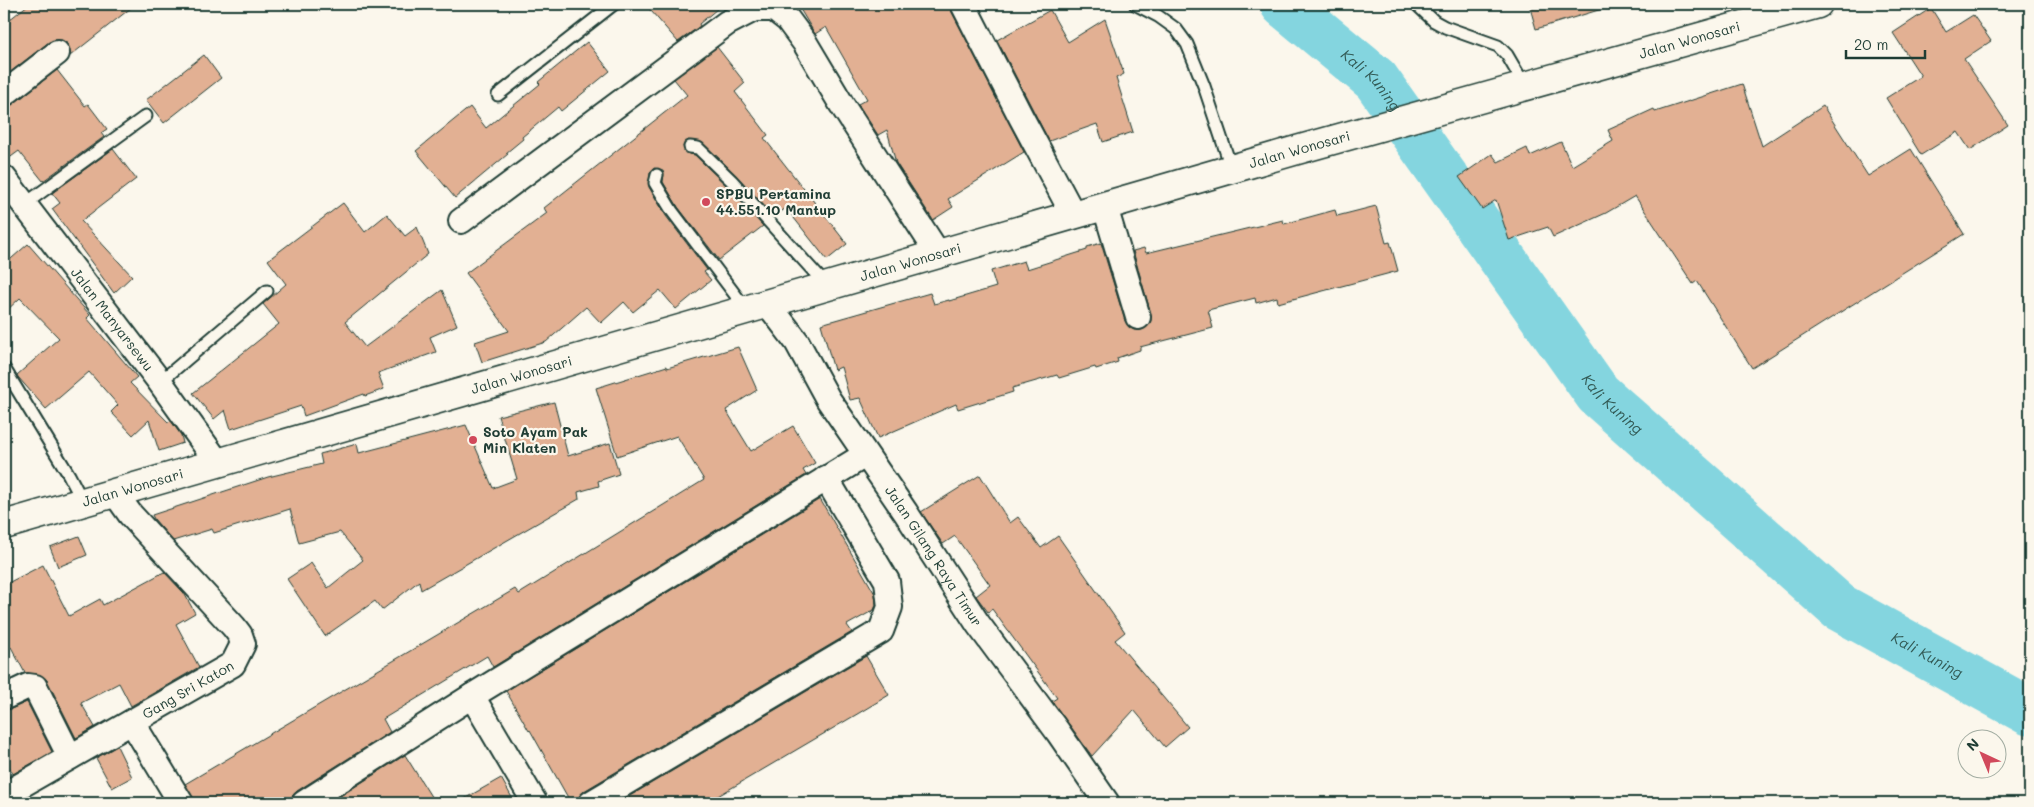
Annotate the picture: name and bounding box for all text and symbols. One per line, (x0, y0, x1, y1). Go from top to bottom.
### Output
street label: Jalan Wonosari (1637, 16, 1742, 63)
scale bar (1846, 28, 1925, 60)
text: 20 m (1854, 34, 1888, 54)
water label: Kali Kuning (1337, 44, 1406, 115)
street label: Jalan Wonosari (1247, 126, 1352, 172)
place label: SPBU Pertamina 44.551.10 Mantup (716, 184, 836, 219)
marker: SPBU Pertamina 44.551.10 Mantup (700, 196, 712, 208)
street label: Jalan Wonosari (858, 238, 963, 285)
street label: Jalan Manyarsewu (67, 263, 158, 375)
street label: Jalan Wonosari (469, 351, 574, 398)
water label: Kali Kuning (1578, 369, 1648, 438)
place label: Soto Ayam Pak Min Klaten (483, 422, 588, 457)
marker: Soto Ayam Pak Min Klaten (467, 434, 479, 446)
street label: Jalan Wonosari (80, 464, 185, 511)
street label: Jalan Gilang Raya Timur (881, 482, 987, 630)
water label: Kali Kuning (1888, 627, 1967, 682)
street label: Gang Sri Katon (138, 656, 237, 723)
north arrow (1956, 730, 2006, 780)
text: N (1962, 734, 1983, 755)

